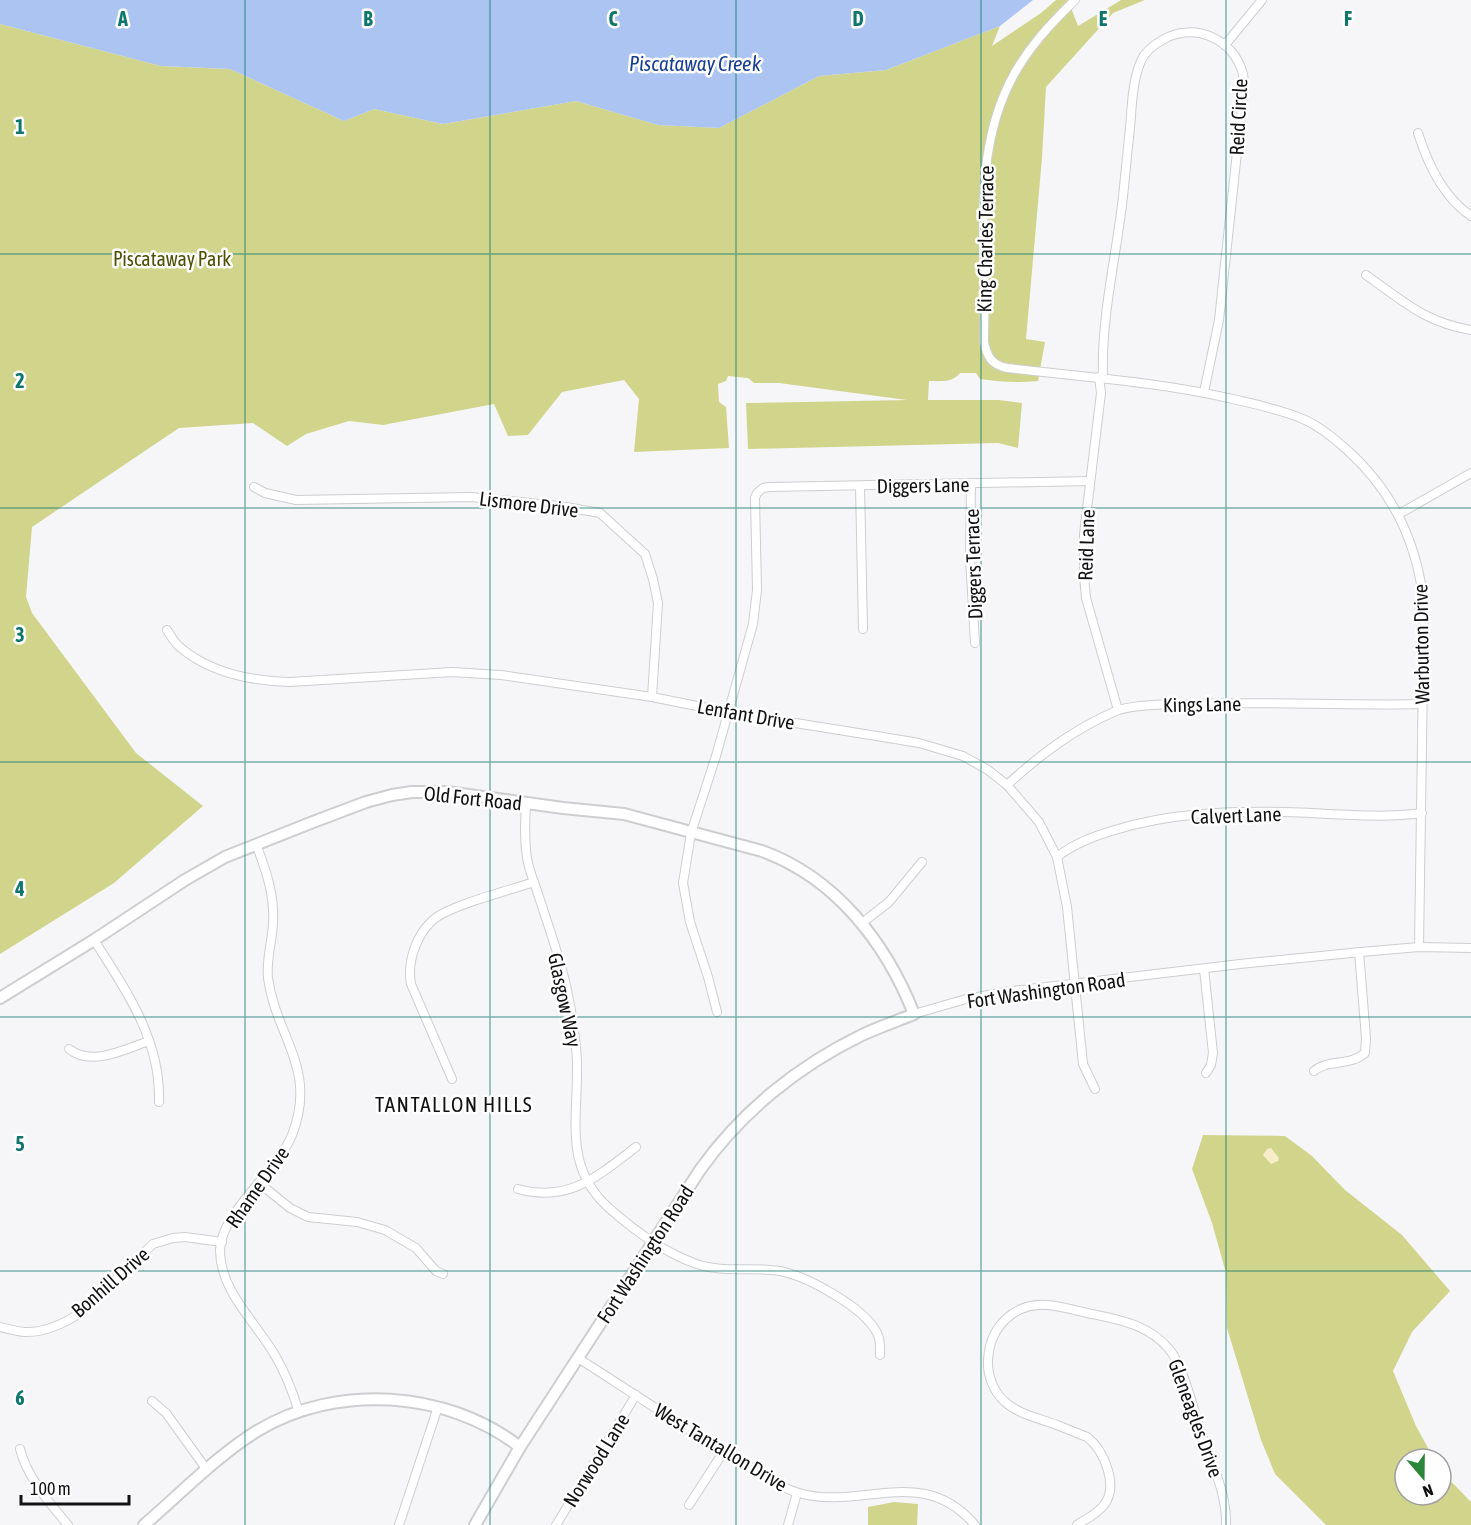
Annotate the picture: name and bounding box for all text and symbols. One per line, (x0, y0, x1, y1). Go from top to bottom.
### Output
text: A (117, 7, 128, 30)
text: B (363, 7, 373, 30)
text: C (609, 7, 618, 30)
text: D (852, 7, 864, 30)
text: E (1099, 7, 1108, 30)
text: F (1344, 7, 1352, 30)
water label: Piscataway Creek (629, 51, 762, 75)
street label: Reid Circle (1225, 78, 1251, 156)
text: 1 (15, 115, 25, 138)
street label: King Charles Terrace (972, 165, 998, 313)
park label: Piscataway Park (113, 247, 231, 270)
text: 2 (15, 369, 25, 392)
street label: Diggers Lane (876, 473, 970, 497)
street label: Lismore Drive (478, 487, 580, 521)
street label: Diggers Terrace (960, 508, 986, 620)
street label: Reid Lane (1073, 509, 1099, 581)
street label: Warburton Drive (1408, 584, 1434, 704)
text: 3 (15, 623, 25, 646)
street label: Kings Lane (1163, 692, 1241, 716)
street label: Lenfant Drive (696, 694, 796, 734)
street label: Old Fort Road (423, 781, 523, 815)
street label: Calvert Lane (1190, 802, 1282, 828)
text: 4 (14, 877, 25, 900)
street label: Glasgow Way (544, 951, 586, 1049)
street label: Fort Washington Road (965, 967, 1127, 1013)
district label: TANTALLON HILLS (375, 1092, 533, 1116)
text: 5 (15, 1132, 25, 1155)
street label: Rhame Drive (221, 1142, 293, 1232)
street label: Fort Washington Road (592, 1181, 698, 1327)
street label: Bonhill Drive (67, 1242, 153, 1322)
street label: Gleneagles Drive (1164, 1356, 1228, 1480)
text: 6 (15, 1386, 25, 1409)
street label: West Tantallon Drive (650, 1398, 792, 1496)
street label: Norwood Lane (558, 1409, 634, 1511)
north arrow (1393, 1447, 1453, 1507)
scale bar (21, 1468, 129, 1506)
text: 100 m (30, 1478, 71, 1499)
text: N (1421, 1481, 1436, 1501)

